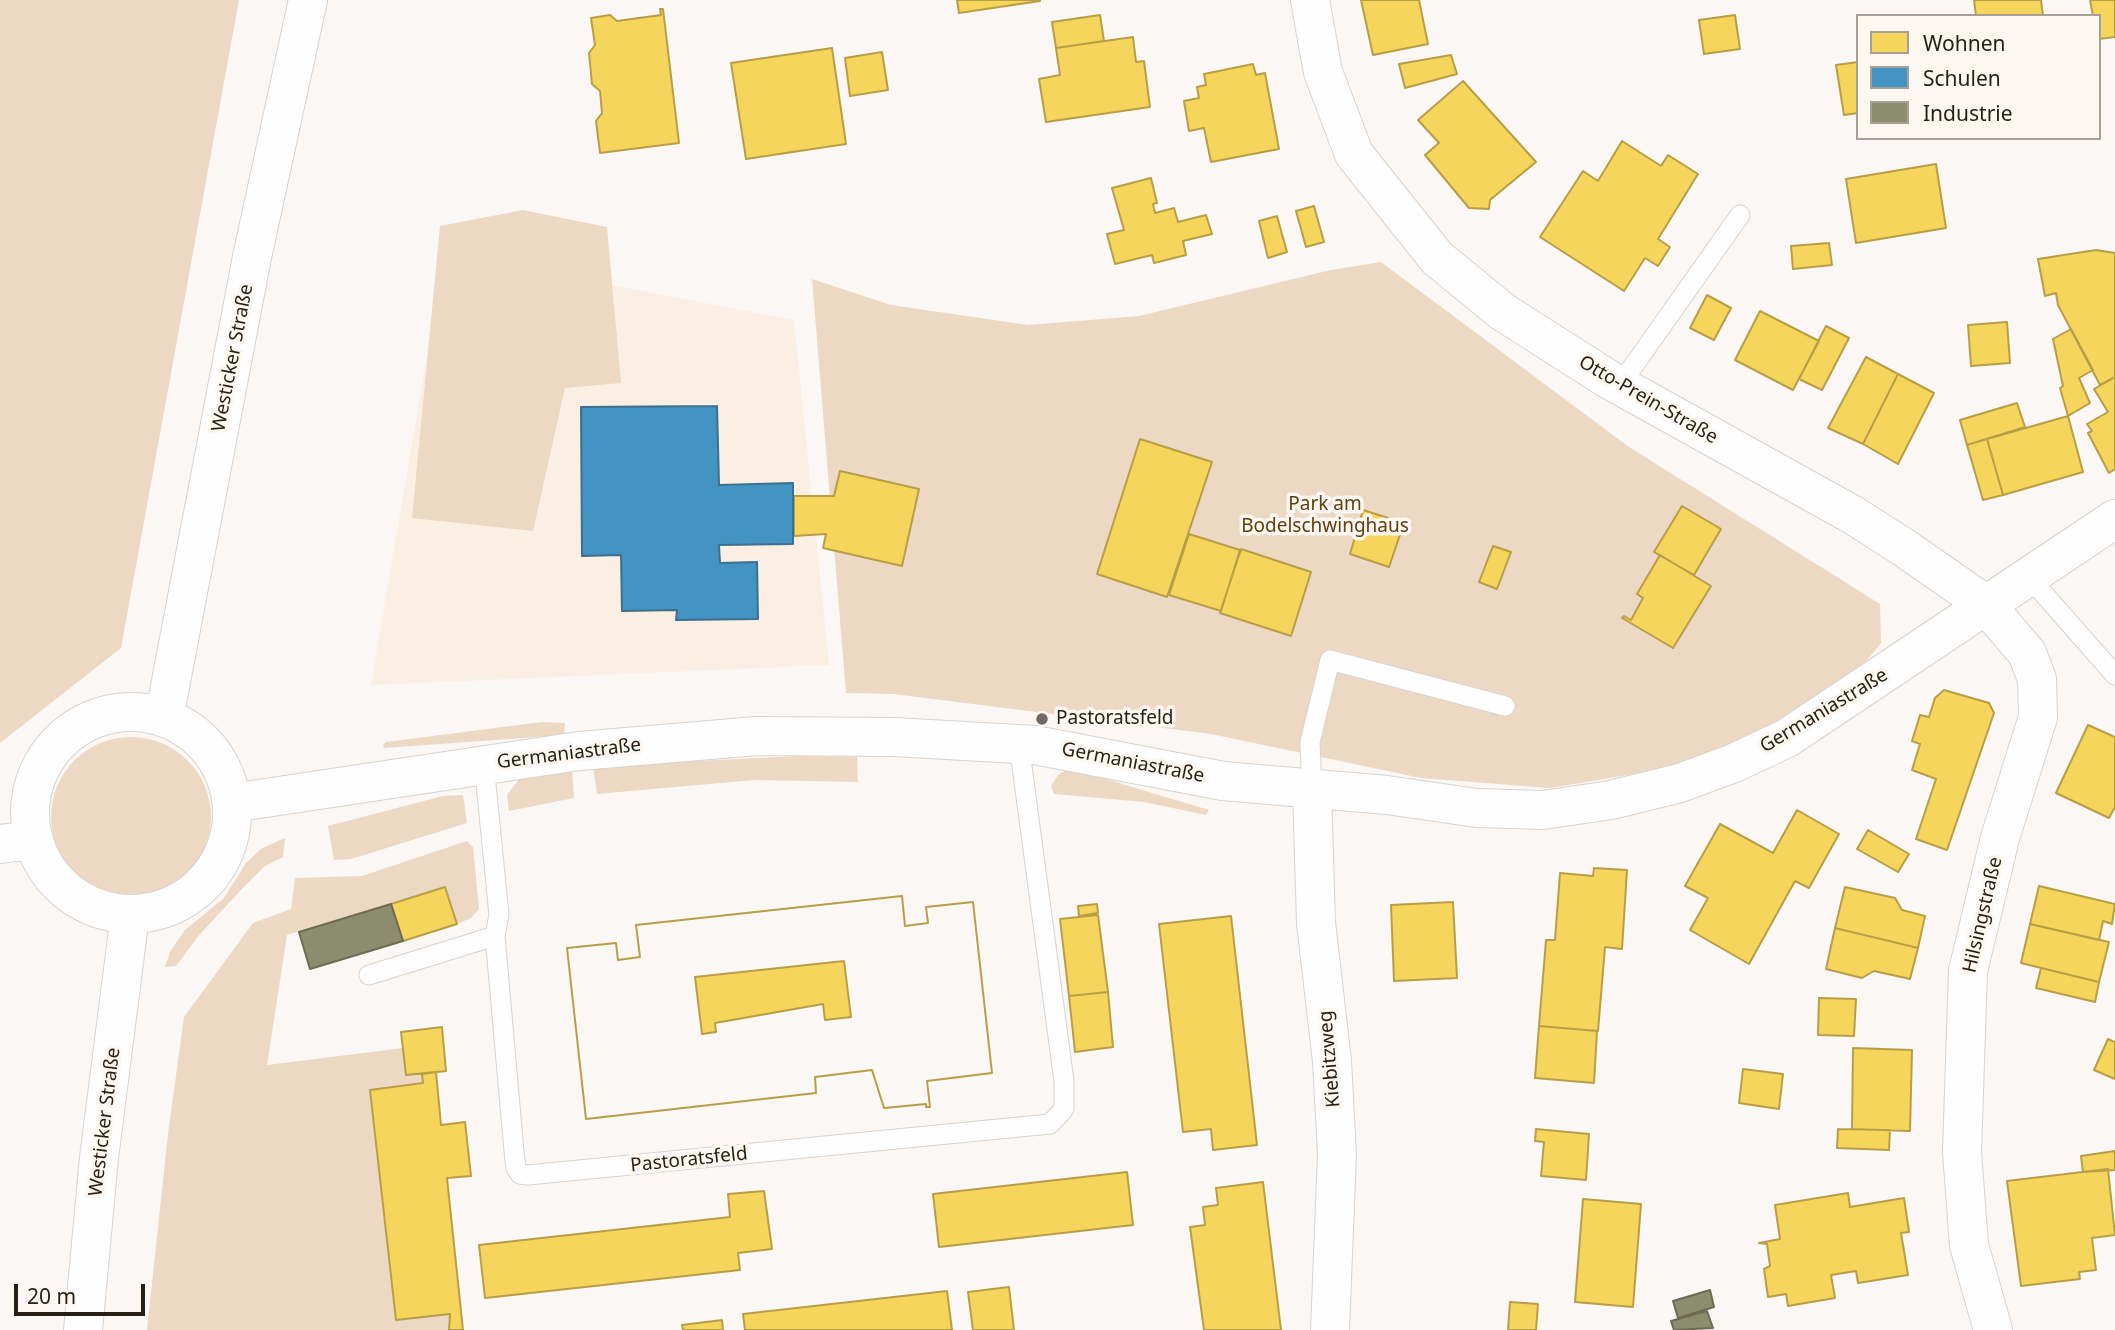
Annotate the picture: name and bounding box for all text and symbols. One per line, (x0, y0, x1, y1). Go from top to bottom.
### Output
legend (1856, 14, 2101, 140)
text: Wohnen (1923, 29, 2006, 57)
text: Schulen (1923, 64, 2001, 92)
text: Industrie (1923, 99, 2013, 127)
street label: Westicker Straße (208, 282, 258, 434)
street label: Otto-Prein-Straße (1574, 351, 1722, 449)
park label: Park am Bodelschwinghaus (1241, 494, 1409, 538)
street label: Germaniastraße (1756, 664, 1892, 758)
place label: Pastoratsfeld (1056, 708, 1174, 730)
marker: Pastoratsfeld (1034, 711, 1050, 727)
street label: Germaniastraße (496, 734, 642, 774)
street label: Germaniastraße (1060, 738, 1206, 788)
street label: Hilsingstraße (1959, 855, 2007, 975)
street label: Kiebitzweg (1314, 1010, 1346, 1108)
street label: Westicker Straße (85, 1046, 125, 1198)
street label: Pastoratsfeld (629, 1143, 749, 1177)
scale bar (18, 1270, 149, 1314)
text: 20 m (27, 1282, 76, 1310)

